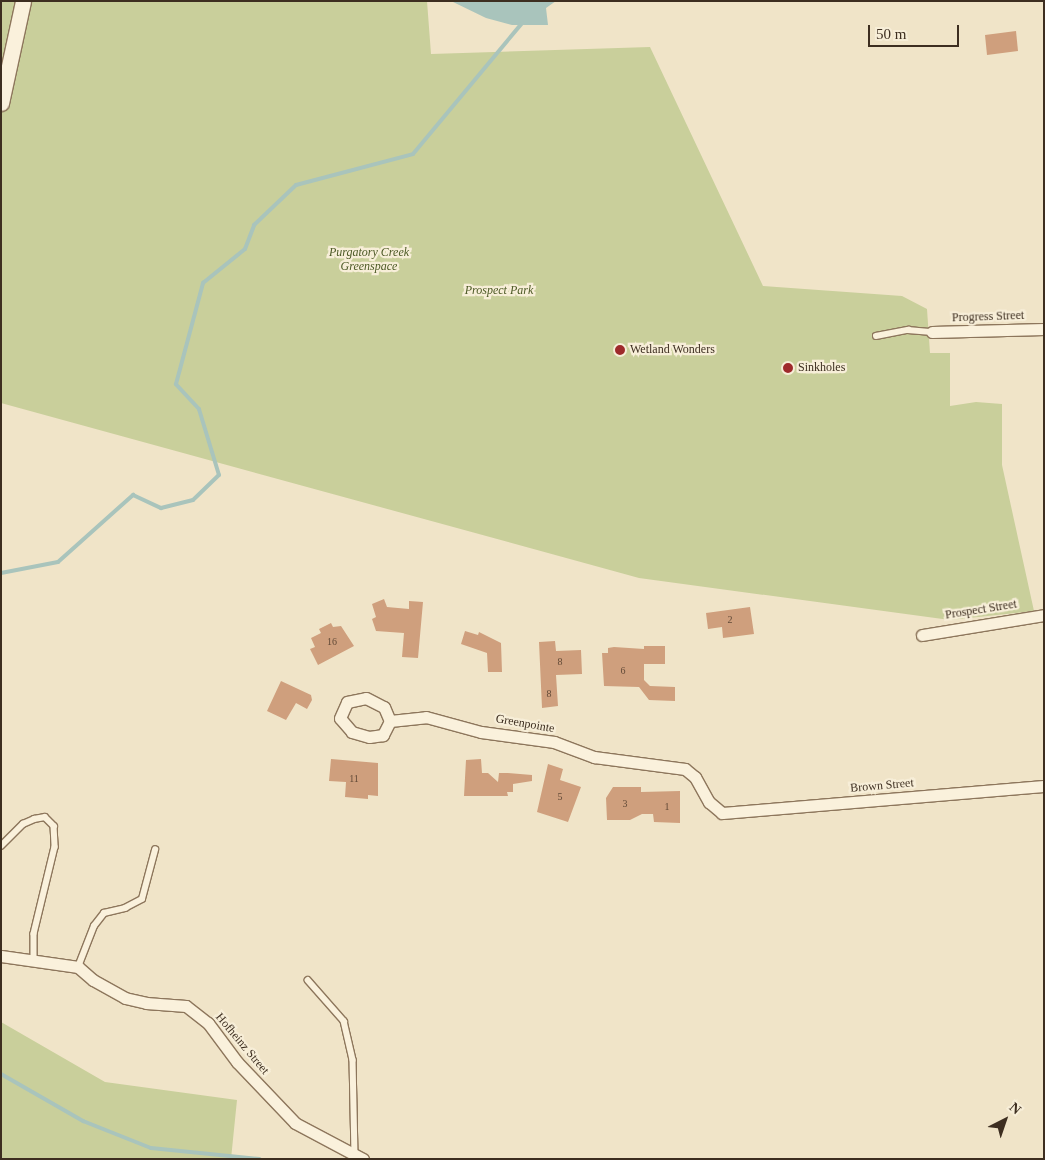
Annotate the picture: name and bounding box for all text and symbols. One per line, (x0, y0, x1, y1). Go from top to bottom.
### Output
scale bar (870, 15, 961, 47)
text: 50 m (876, 26, 906, 42)
park label: Purgatory Creek Greenspace (329, 246, 409, 274)
park label: Prospect Park (465, 284, 533, 298)
street label: Progress Street (952, 309, 1024, 325)
place label: Wetland Wonders (630, 343, 715, 357)
marker: Wetland Wonders (614, 344, 626, 356)
place label: Sinkholes (798, 361, 845, 375)
marker: Sinkholes (782, 362, 794, 374)
street label: Prospect Street (944, 597, 1018, 623)
house number: 2 (728, 614, 732, 626)
house number: 16 (327, 636, 337, 648)
house number: 8 (558, 656, 562, 668)
house number: 6 (620, 665, 626, 677)
house number: 8 (546, 688, 552, 700)
street label: Greenpointe (495, 712, 555, 736)
house number: 11 (349, 773, 359, 785)
street label: Brown Street (850, 776, 914, 796)
house number: 5 (558, 791, 562, 803)
house number: 3 (622, 798, 628, 810)
house number: 1 (664, 801, 670, 813)
street label: Hofheinz Street (212, 1010, 272, 1078)
north arrow (980, 1095, 1030, 1145)
text: N (1006, 1099, 1024, 1117)

